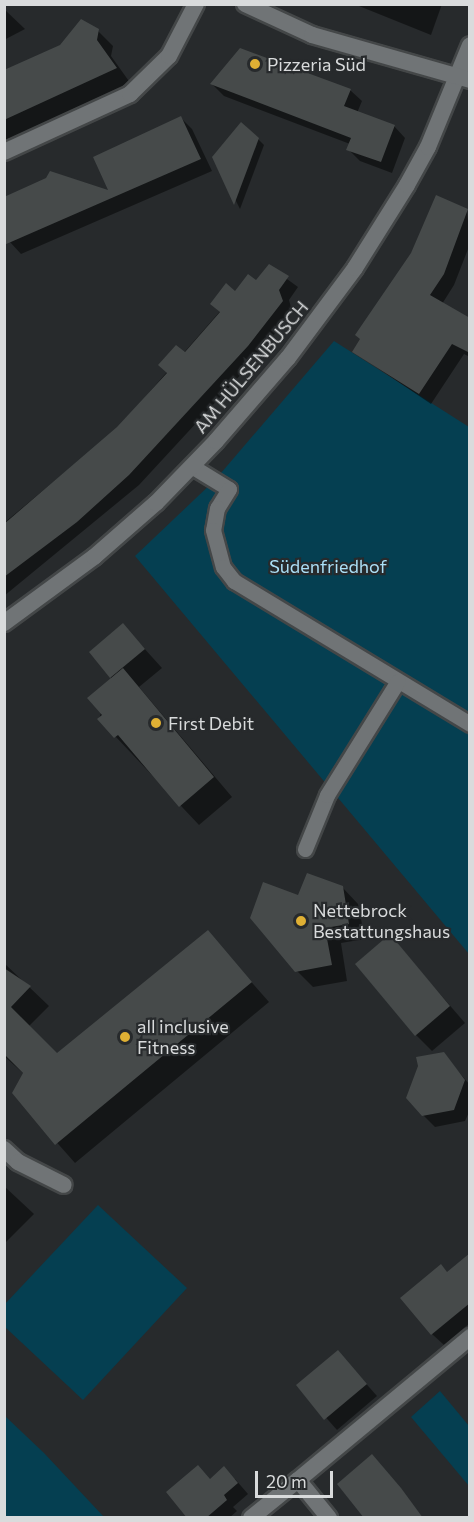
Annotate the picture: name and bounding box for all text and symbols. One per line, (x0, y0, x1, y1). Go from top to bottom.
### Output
place label: Pizzeria Süd (267, 53, 366, 75)
marker: Pizzeria Süd (248, 57, 262, 71)
street label: AM HÜLSENBUSCH (189, 296, 313, 438)
park label: Südenfriedhof (269, 555, 387, 577)
place label: First Debit (168, 712, 254, 734)
marker: First Debit (149, 716, 163, 730)
place label: Nettebrock Bestattungshaus (313, 900, 450, 942)
marker: Nettebrock Bestattungshaus (294, 914, 308, 928)
place label: all inclusive Fitness (137, 1016, 229, 1058)
marker: all inclusive Fitness (118, 1030, 132, 1044)
scale bar (258, 1459, 336, 1497)
text: 20 m (266, 1470, 307, 1492)

